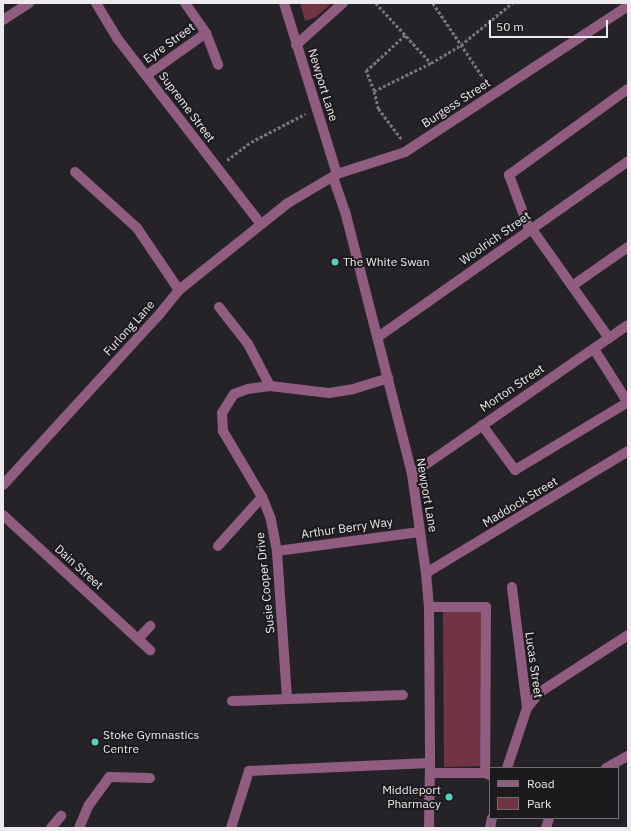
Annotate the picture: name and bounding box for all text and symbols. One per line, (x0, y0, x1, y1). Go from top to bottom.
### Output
scale bar (491, 12, 610, 38)
text: 50 m (496, 19, 524, 34)
street label: Eyre Street (141, 20, 197, 66)
street label: Newport Lane (305, 47, 341, 123)
street label: Supreme Street (156, 69, 218, 145)
street label: Burgess Street (419, 75, 493, 131)
street label: Woolrich Street (457, 208, 533, 268)
place label: The White Swan (343, 255, 429, 269)
marker: The White Swan (330, 257, 340, 267)
street label: Furlong Lane (100, 297, 158, 359)
street label: Morton Street (477, 361, 547, 415)
street label: Newport Lane (413, 457, 441, 533)
street label: Maddock Street (480, 474, 560, 530)
street label: Arthur Berry Way (300, 514, 394, 542)
street label: Susie Cooper Drive (253, 532, 277, 634)
street label: Dain Street (52, 542, 106, 592)
street label: Lucas Street (522, 631, 546, 699)
place label: Stoke Gymnastics Centre (103, 728, 199, 756)
marker: Stoke Gymnastics Centre (90, 737, 100, 747)
legend (489, 767, 619, 819)
text: Road (527, 776, 555, 791)
place label: Middleport Pharmacy (382, 783, 441, 811)
marker: Middleport Pharmacy (444, 792, 454, 802)
text: Park (527, 796, 551, 811)

